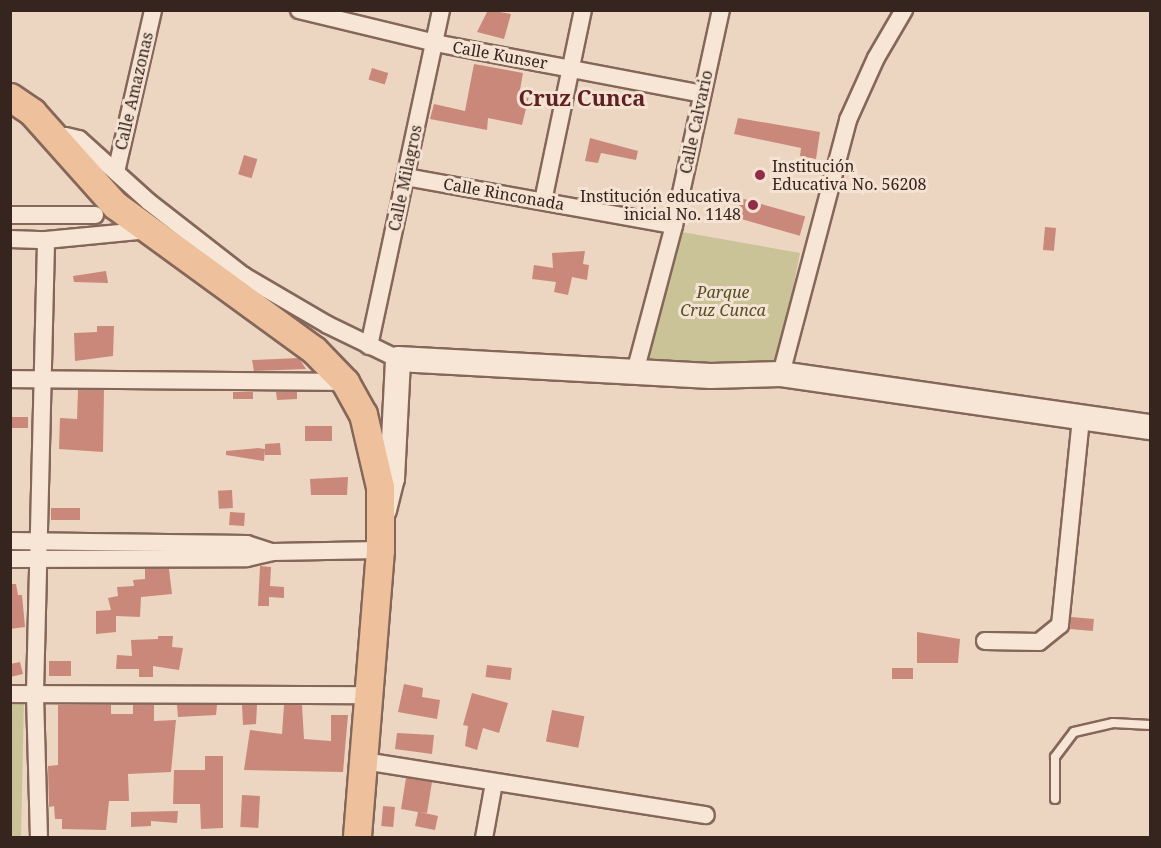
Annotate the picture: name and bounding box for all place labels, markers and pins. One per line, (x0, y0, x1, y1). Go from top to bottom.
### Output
place label: Institución Educativa No. 56208 (772, 156, 926, 194)
marker: Institución Educativa No. 56208 (753, 168, 767, 182)
place label: Institución educativa inicial No. 1148 (580, 186, 741, 224)
marker: Institución educativa inicial No. 1148 (746, 198, 760, 212)

